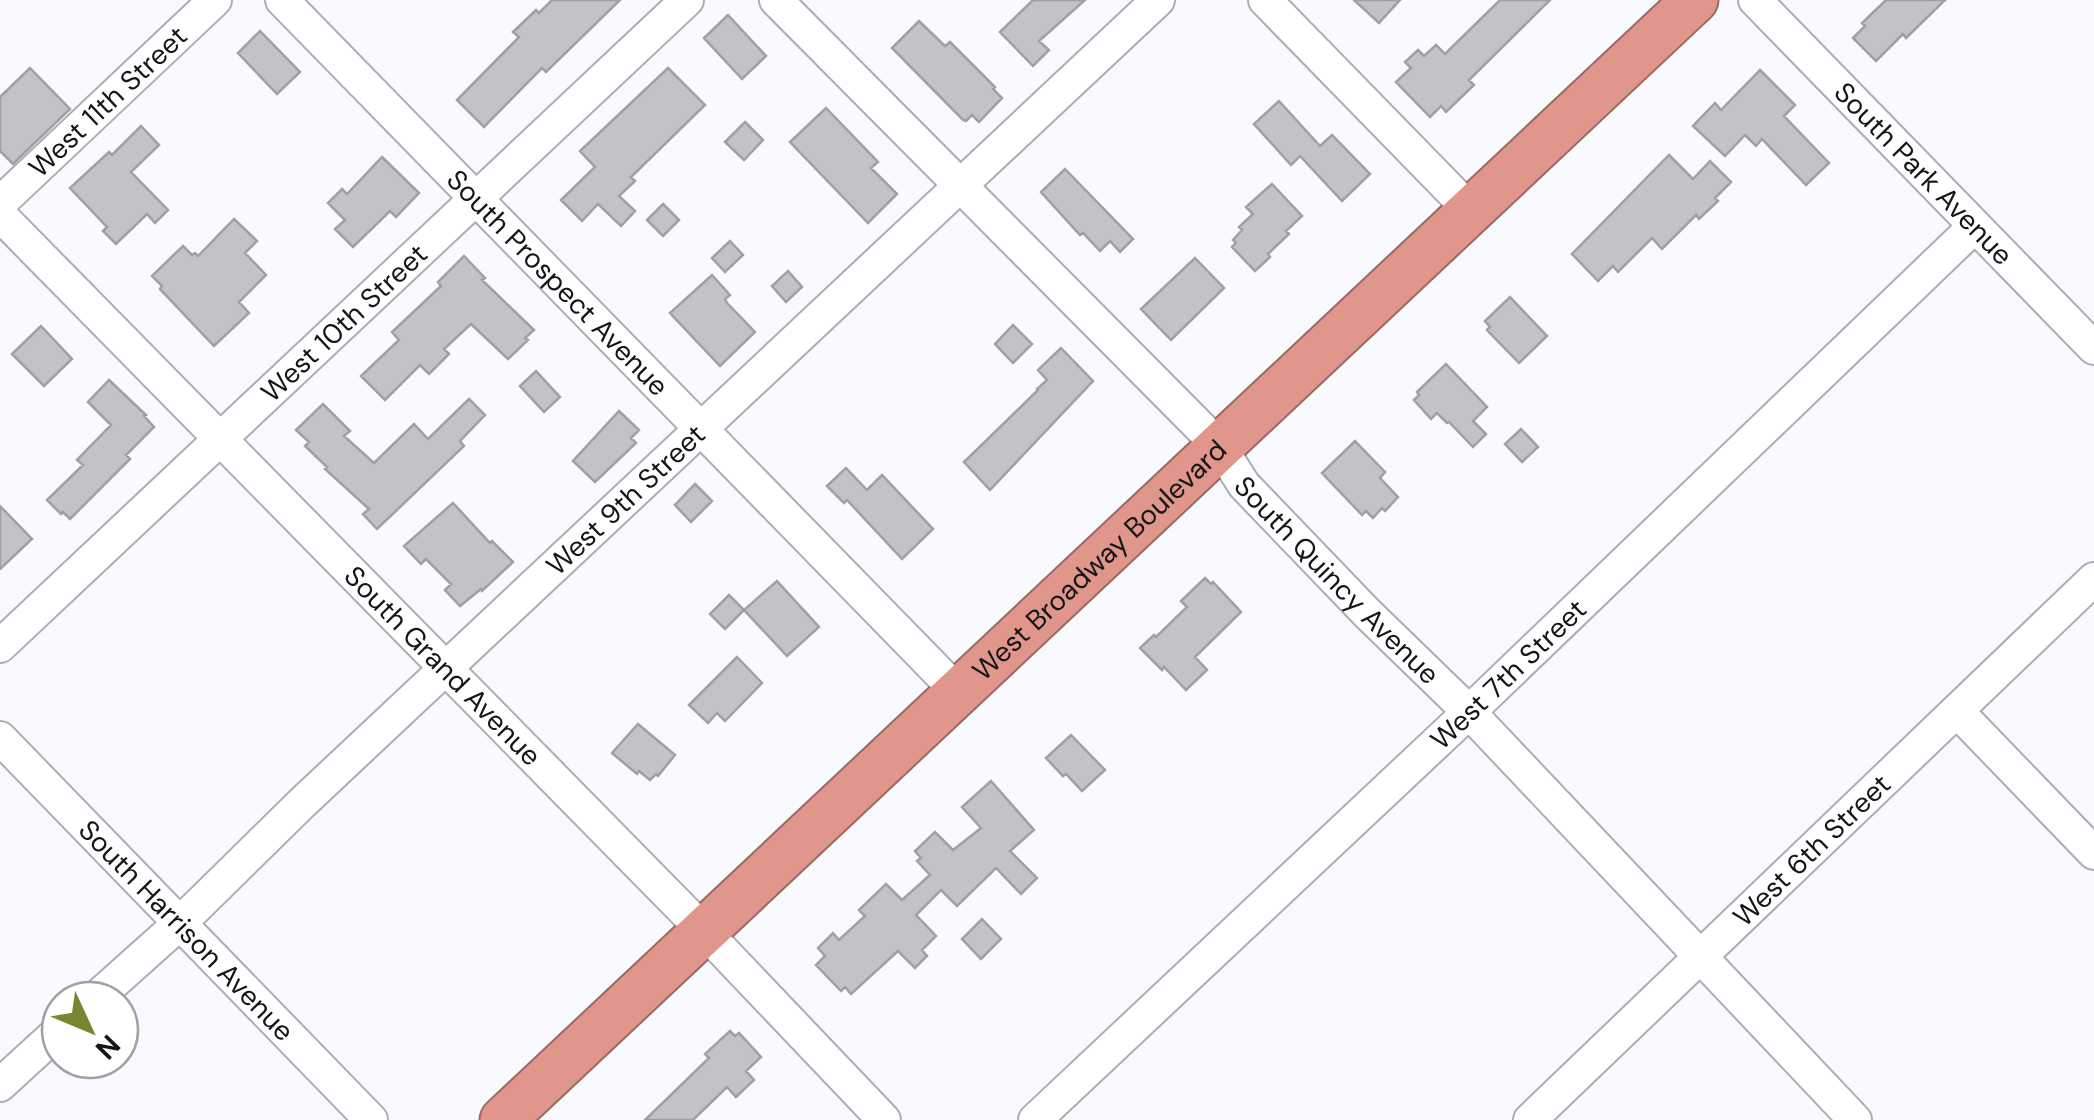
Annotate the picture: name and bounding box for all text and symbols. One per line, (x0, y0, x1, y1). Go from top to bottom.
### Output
street label: West 11th Street (20, 18, 195, 185)
street label: South Park Avenue (1826, 74, 2021, 273)
street label: South Prospect Avenue (439, 161, 677, 404)
street label: West 10th Street (253, 235, 435, 410)
street label: West 9th Street (538, 416, 713, 583)
street label: West Broadway Boulevard (964, 431, 1234, 688)
street label: South Quincy Avenue (1226, 468, 1448, 692)
street label: South Grand Avenue (336, 558, 550, 774)
street label: West 7th Street (1422, 591, 1594, 758)
street label: West 6th Street (1725, 766, 1898, 934)
street label: South Harrison Avenue (71, 812, 303, 1049)
north arrow (40, 980, 140, 1080)
text: N (87, 1027, 128, 1067)

